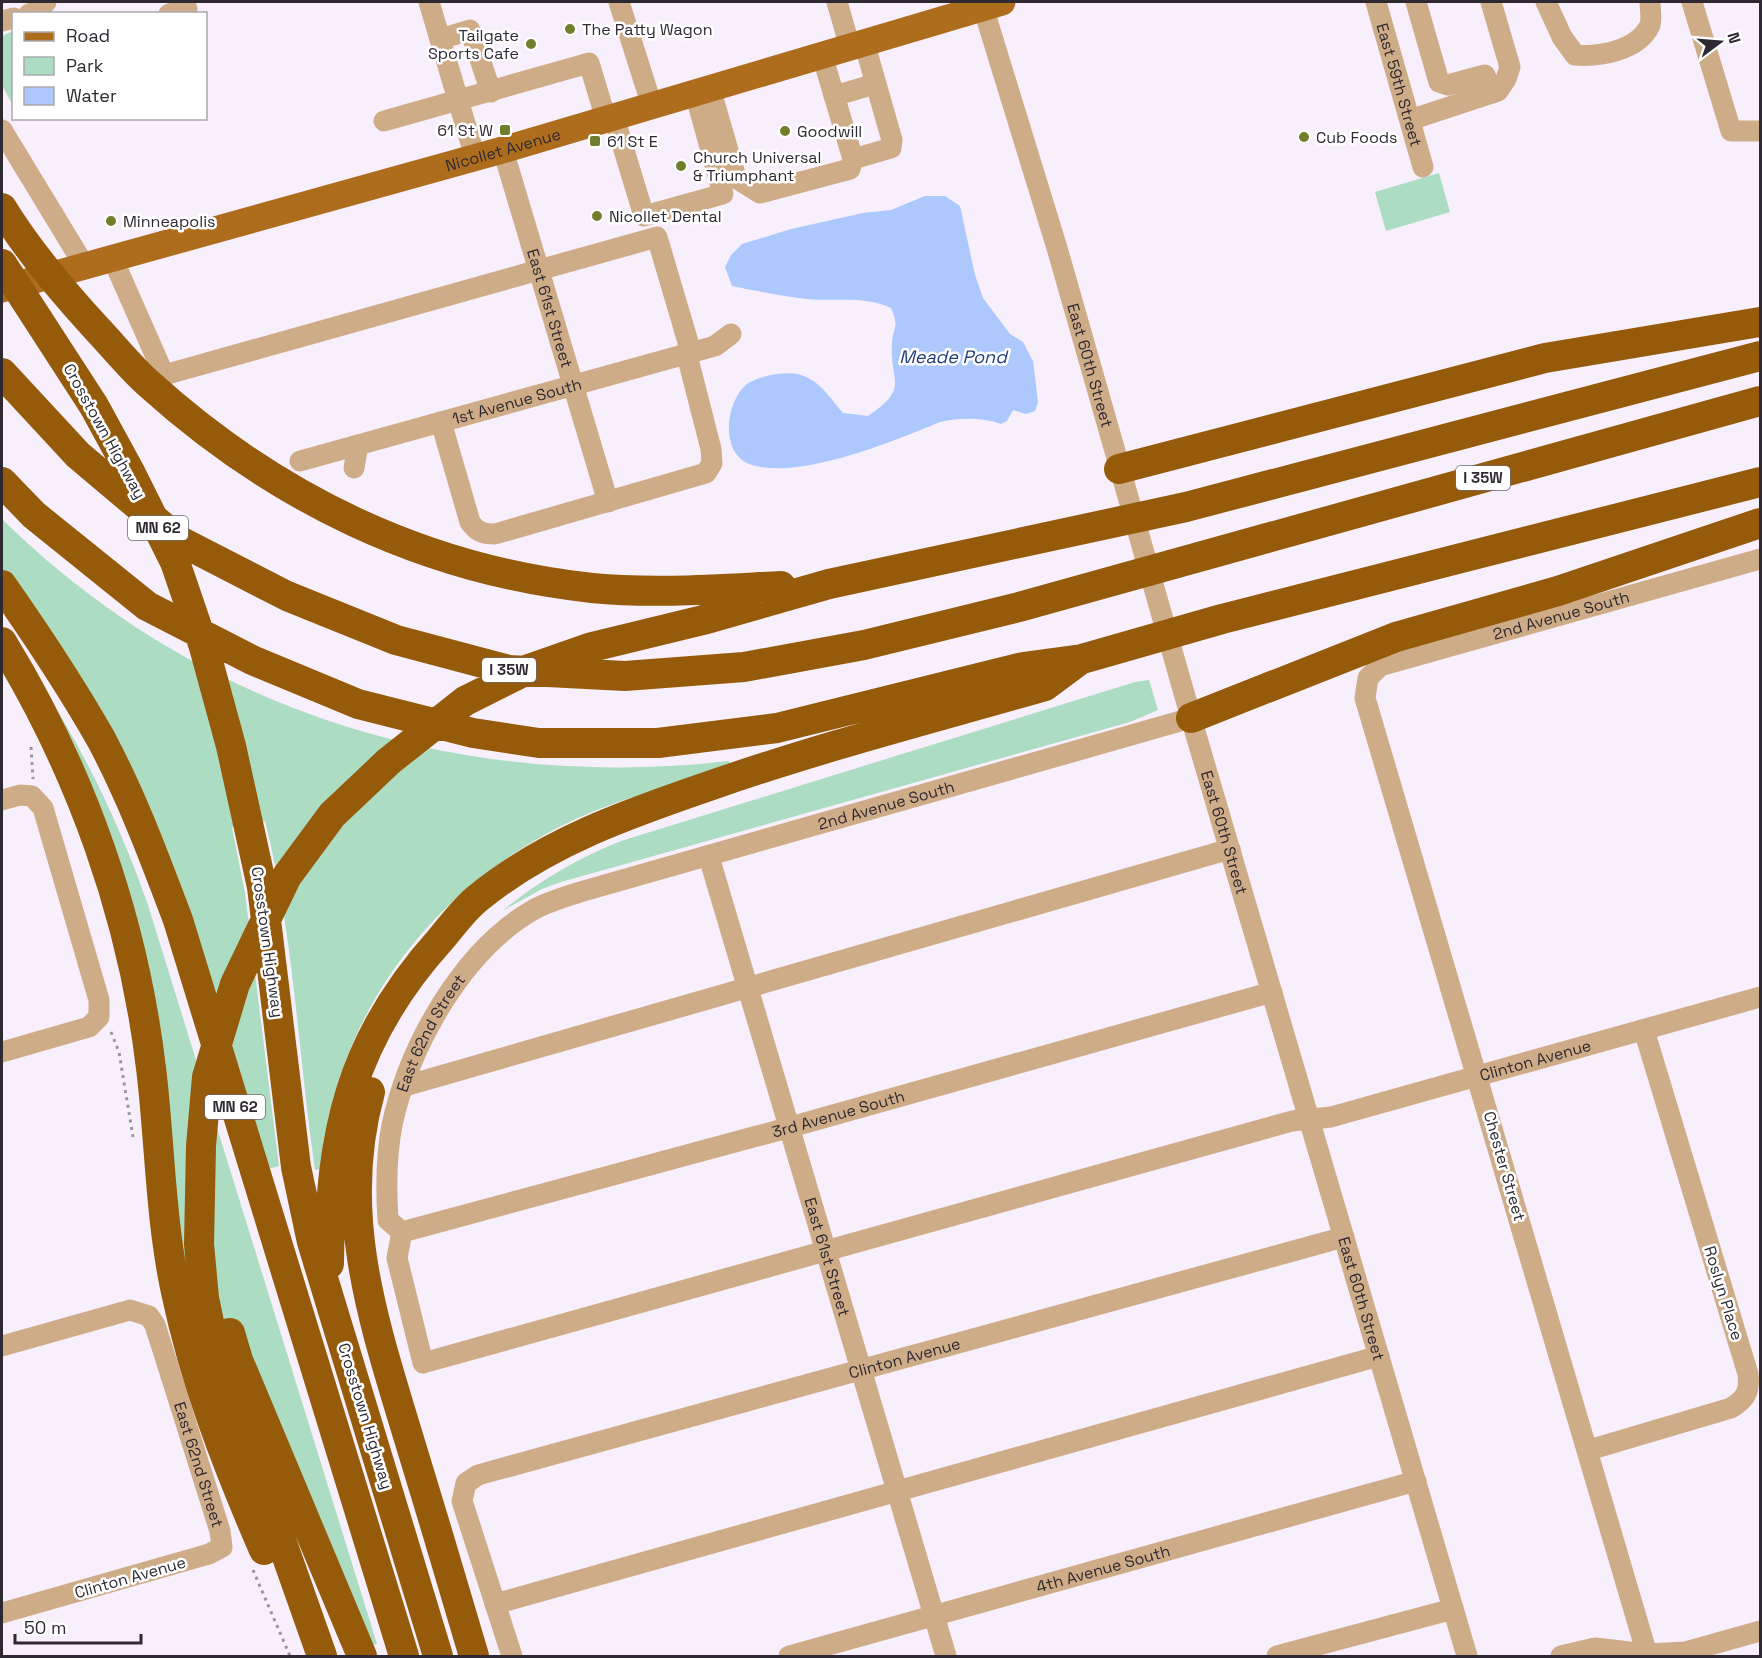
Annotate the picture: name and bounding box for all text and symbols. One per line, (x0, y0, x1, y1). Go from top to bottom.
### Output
legend (12, 12, 207, 120)
north arrow (1690, 12, 1750, 72)
place label: The Patty Wagon (582, 19, 713, 40)
street label: East 59th Street (1372, 21, 1427, 149)
marker: The Patty Wagon (563, 22, 577, 36)
text: Road (66, 24, 110, 47)
place label: Tailgate Sports Cafe (428, 25, 519, 64)
text: N (1722, 30, 1746, 46)
marker: Tailgate Sports Cafe (524, 37, 538, 51)
text: Park (66, 54, 104, 77)
text: Water (66, 84, 117, 107)
place label: 61 St W (437, 120, 493, 141)
place label: Goodwill (797, 121, 862, 142)
street label: Nicollet Avenue (443, 123, 563, 176)
marker: 61 St W (498, 123, 512, 137)
marker: Goodwill (778, 124, 792, 138)
place label: Cub Foods (1316, 127, 1398, 148)
marker: Cub Foods (1297, 130, 1311, 144)
place label: 61 St E (607, 131, 658, 152)
marker: 61 St E (588, 134, 602, 148)
place label: Church Universal & Triumphant (693, 147, 822, 186)
marker: Church Universal & Triumphant (674, 159, 688, 173)
place label: Nicollet Dental (609, 206, 722, 227)
marker: Nicollet Dental (590, 209, 604, 223)
place label: Minneapolis (123, 211, 216, 232)
marker: Minneapolis (104, 214, 118, 228)
street label: East 61st Street (522, 246, 577, 370)
street label: East 60th Street (1062, 301, 1118, 430)
water label: Meade Pond (899, 345, 1009, 368)
street label: Crosstown Highway (59, 360, 151, 503)
street label: 1st Avenue South (450, 373, 584, 429)
road number: I 35W (1456, 466, 1510, 490)
road number: MN 62 (128, 516, 188, 540)
street label: 2nd Avenue South (1490, 586, 1632, 645)
road number: I 35W (482, 658, 536, 682)
street label: East 60th Street (1196, 768, 1252, 897)
street label: 2nd Avenue South (815, 776, 957, 835)
street label: Crosstown Highway (247, 865, 288, 1019)
street label: East 62nd Street (392, 970, 470, 1095)
street label: Clinton Avenue (1477, 1035, 1594, 1086)
street label: 3rd Avenue South (770, 1086, 907, 1143)
road number: MN 62 (205, 1095, 265, 1119)
street label: Chester Street (1479, 1109, 1530, 1224)
street label: East 61st Street (800, 1195, 855, 1319)
street label: East 60th Street (1333, 1234, 1390, 1363)
street label: Roslyn Place (1699, 1243, 1748, 1343)
street label: Clinton Avenue (846, 1333, 963, 1384)
street label: Crosstown Highway (333, 1340, 398, 1492)
street label: East 62nd Street (169, 1399, 228, 1530)
street label: 4th Avenue South (1034, 1540, 1173, 1598)
street label: Clinton Avenue (72, 1552, 188, 1603)
scale bar (15, 1607, 141, 1645)
text: 50 m (24, 1616, 66, 1639)

